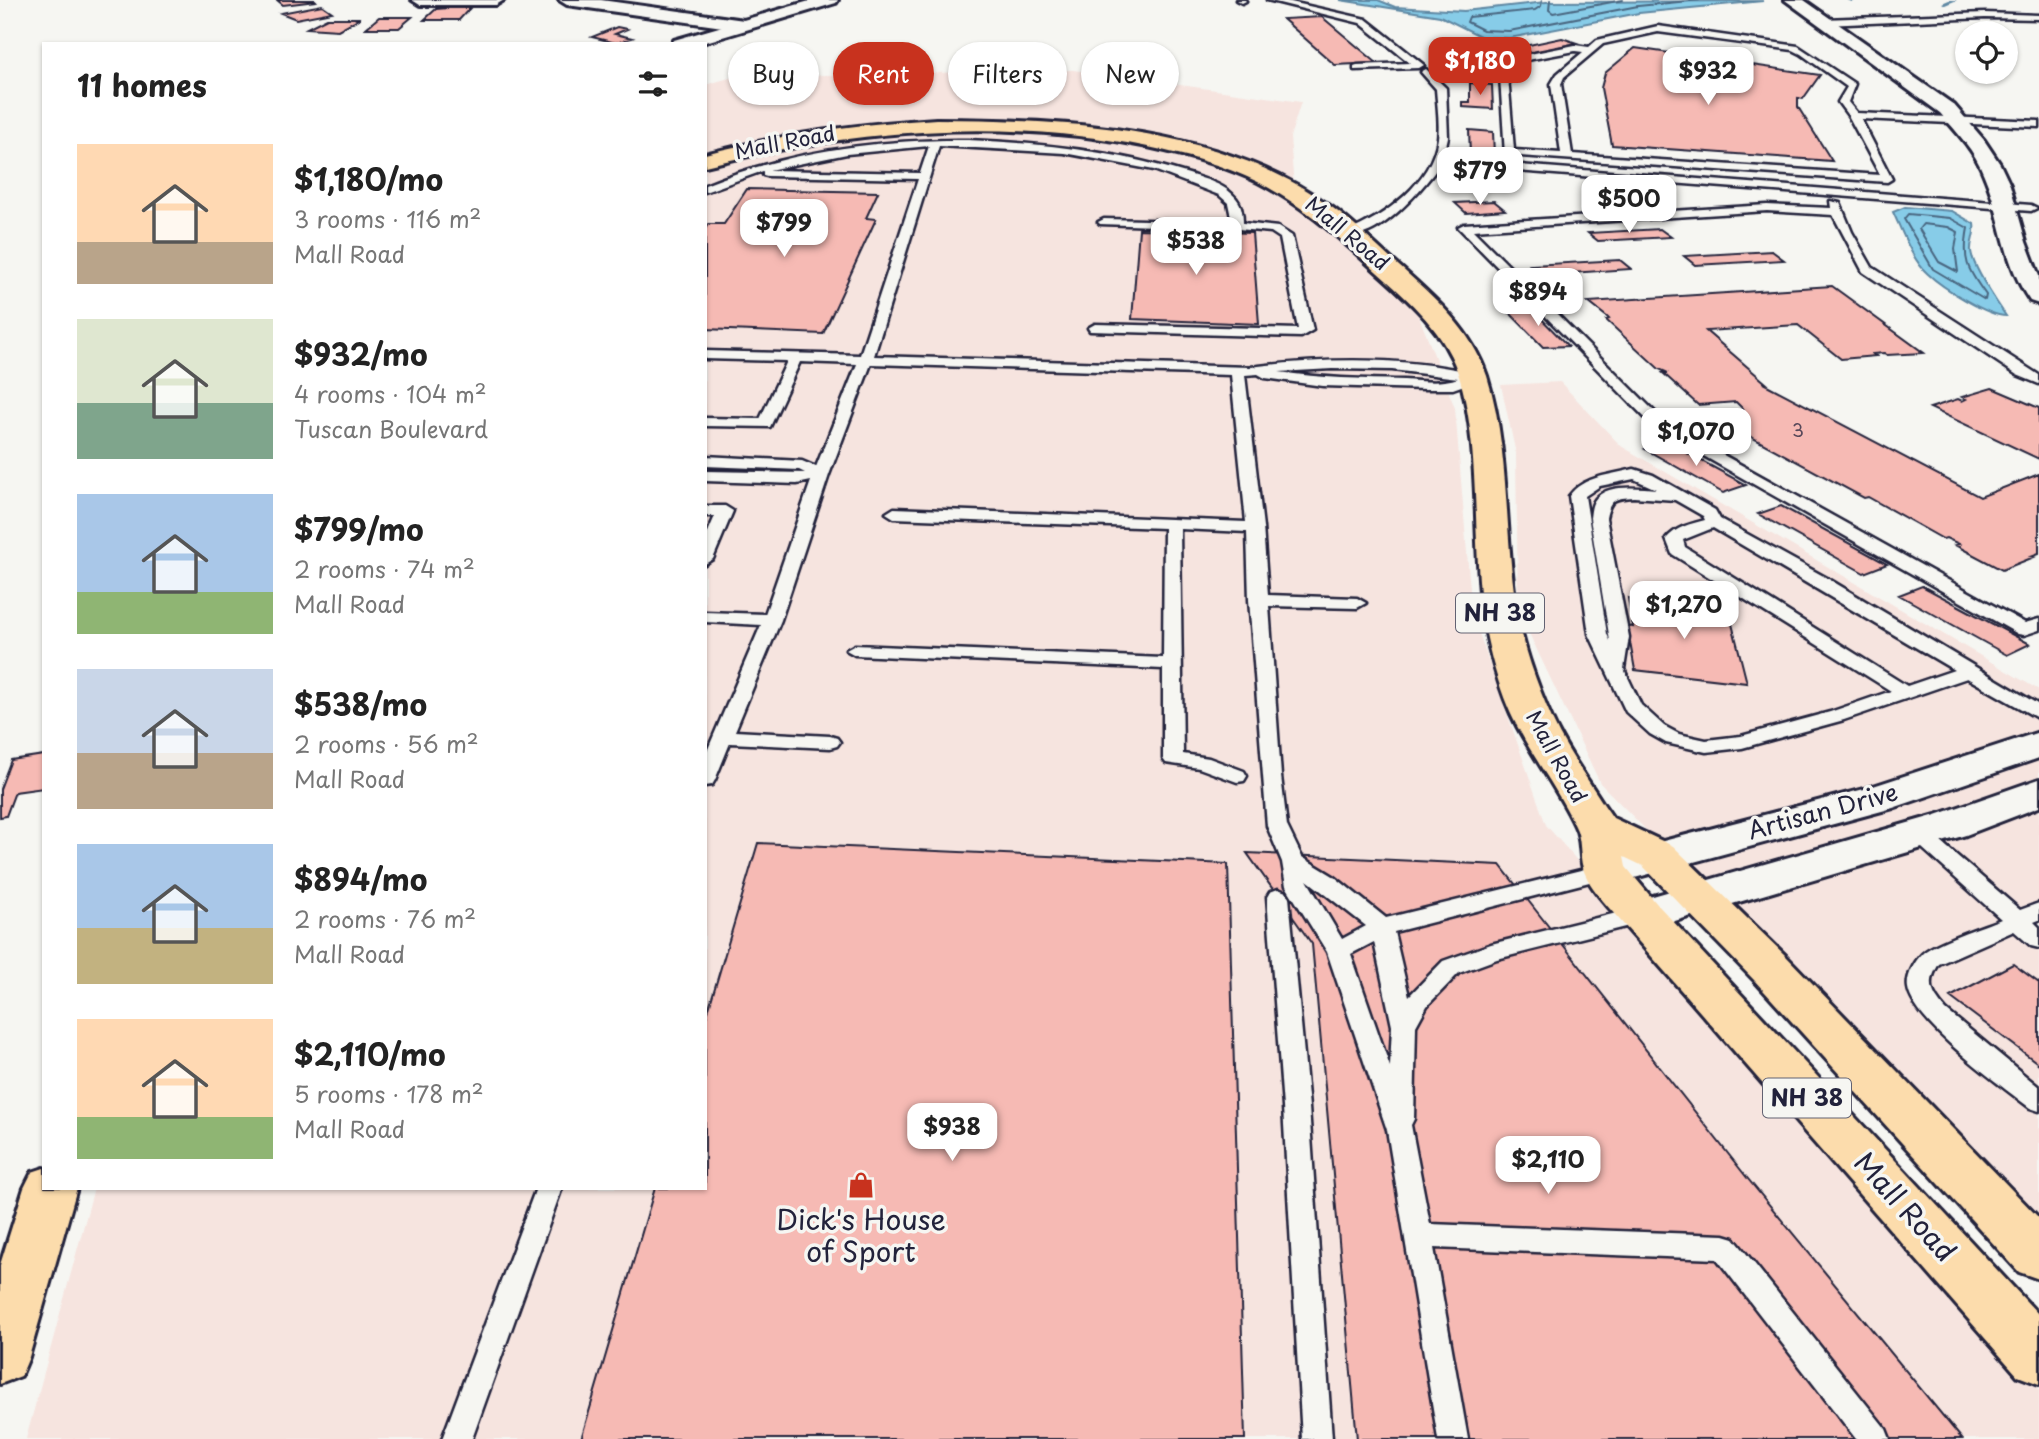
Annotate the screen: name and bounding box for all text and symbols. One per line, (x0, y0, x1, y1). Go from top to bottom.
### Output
map controls (1955, 21, 2018, 84)
button: locate (1955, 21, 2018, 84)
pin: $1,180 (1423, 38, 1537, 97)
chip: Buy (728, 42, 819, 105)
chip: Rent (833, 42, 934, 105)
chip: Filters (948, 42, 1067, 105)
chip: New (1081, 42, 1179, 105)
text: $1,180 (1444, 42, 1516, 77)
pin: $932 (1667, 48, 1749, 107)
text: $932 (1679, 52, 1737, 87)
text: 11 homes (77, 62, 207, 107)
icon: filters (634, 65, 672, 103)
street label: Mall Road (732, 116, 838, 166)
pin: $779 (1439, 148, 1521, 207)
text: $779 (1453, 152, 1507, 187)
text: $1,180/mo (294, 156, 443, 201)
icon: home (133, 172, 217, 256)
pin: $500 (1588, 176, 1670, 235)
text: $500 (1597, 180, 1661, 215)
street label: Mall Road (1299, 188, 1397, 277)
pin: $799 (743, 200, 825, 259)
text: 3 rooms · 116 m² (294, 201, 481, 236)
text: $799 (756, 204, 812, 239)
pin: $538 (1155, 218, 1237, 277)
text: $538 (1167, 222, 1225, 257)
text: Mall Road (294, 236, 405, 271)
pin: $894 (1497, 268, 1579, 328)
text: $894 (1509, 273, 1567, 308)
text: $932/mo (294, 331, 428, 376)
icon: home (133, 347, 217, 431)
text: 4 rooms · 104 m² (294, 376, 487, 411)
pin: $1,070 (1639, 408, 1753, 468)
text: Tuscan Boulevard (294, 411, 488, 446)
text: $1,070 (1657, 413, 1735, 448)
house number: 3 (1792, 416, 1804, 443)
text: $799/mo (294, 506, 424, 551)
icon: home (133, 522, 217, 606)
text: 2 rooms · 74 m² (294, 551, 475, 586)
pin: $1,270 (1627, 582, 1741, 641)
text: Mall Road (294, 586, 405, 621)
text: $1,270 (1646, 586, 1722, 621)
road number: NH 38 (1456, 594, 1544, 632)
text: $538/mo (294, 681, 427, 726)
icon: home (133, 697, 217, 781)
street label: Mall Road (1519, 704, 1596, 808)
text: 2 rooms · 56 m² (294, 726, 479, 761)
text: Mall Road (294, 761, 405, 796)
street label: Artisan Drive (1743, 773, 1901, 847)
text: $894/mo (294, 856, 427, 901)
icon: home (133, 872, 217, 956)
text: 2 rooms · 76 m² (294, 901, 476, 936)
text: Mall Road (294, 936, 405, 971)
text: $2,110/mo (294, 1031, 446, 1076)
icon: home (133, 1047, 217, 1131)
text: 5 rooms · 178 m² (294, 1076, 484, 1111)
road number: NH 38 (1763, 1078, 1851, 1118)
pin: $938 (911, 1104, 993, 1163)
text: $938 (923, 1108, 981, 1143)
text: Mall Road (294, 1111, 405, 1146)
pin: $2,110 (1491, 1136, 1605, 1196)
text: $2,110 (1511, 1141, 1585, 1176)
street label: Mall Road (1845, 1141, 1967, 1271)
shop icon: Dick's House of Sport (846, 1170, 876, 1200)
place label: Dick's House of Sport (776, 1197, 946, 1272)

